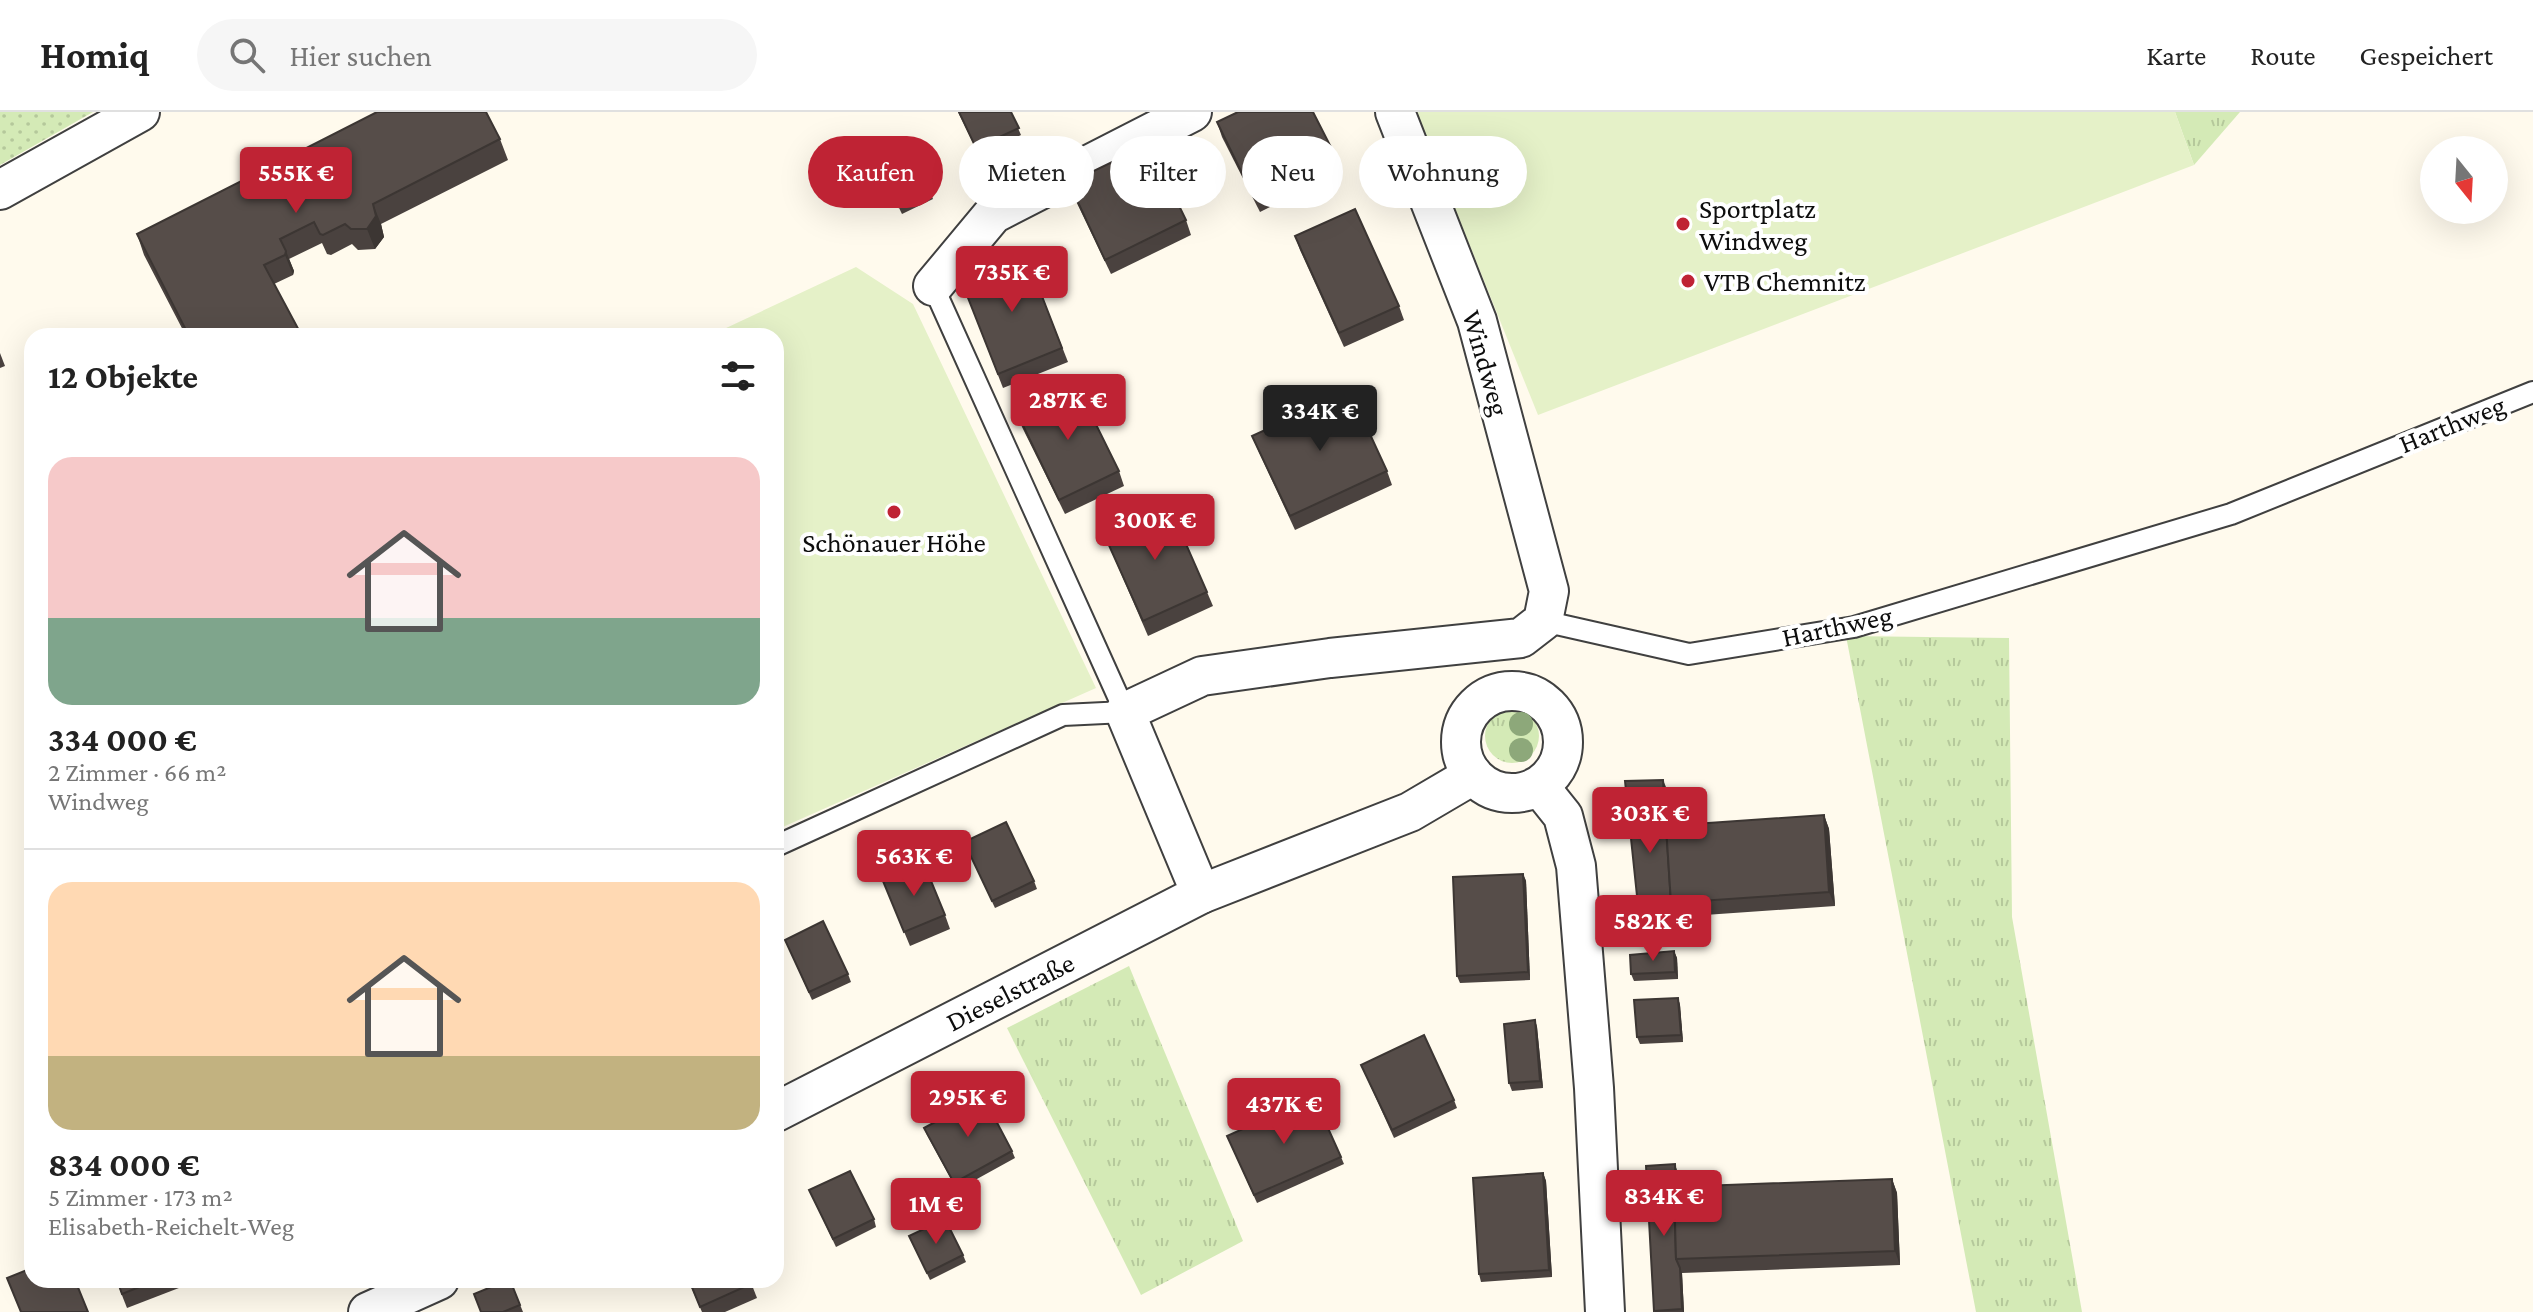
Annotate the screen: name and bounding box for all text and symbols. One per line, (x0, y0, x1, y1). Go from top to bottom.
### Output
search box (197, 19, 757, 91)
icon: search (225, 33, 269, 77)
text: Homiq (40, 34, 149, 76)
text: Hier suchen (289, 39, 432, 72)
text: Karte (2146, 40, 2206, 71)
text: Route (2250, 40, 2316, 71)
text: Gespeichert (2360, 40, 2493, 71)
chip: Kaufen (808, 136, 943, 208)
chip: Mieten (959, 136, 1094, 208)
chip: Filter (1110, 136, 1226, 208)
chip: Neu (1242, 136, 1343, 208)
chip: Wohnung (1359, 136, 1527, 208)
north arrow (2420, 136, 2508, 224)
map controls (2420, 136, 2508, 224)
pin: 555K € (231, 147, 361, 215)
text: 555K € (258, 158, 334, 187)
place label: Sportplatz Windweg (1699, 193, 1816, 256)
marker: Sportplatz Windweg (1674, 215, 1692, 233)
pin: 735K € (947, 246, 1077, 314)
text: 735K € (974, 257, 1050, 286)
place label: VTB Chemnitz (1704, 266, 1866, 297)
marker: VTB Chemnitz (1679, 272, 1697, 290)
street label: Windweg (1456, 307, 1516, 420)
icon: filters (716, 354, 760, 398)
text: 12 Objekte (48, 358, 198, 395)
pin: 287K € (1003, 374, 1133, 442)
text: 287K € (1029, 385, 1107, 414)
pin: 334K € (1255, 385, 1385, 453)
street label: Harthweg (2394, 389, 2510, 459)
text: 334K € (1281, 396, 1359, 425)
pin: 300K € (1090, 494, 1220, 562)
marker: Schönauer Höhe (885, 503, 903, 521)
text: 300K € (1114, 505, 1196, 534)
icon: home (332, 509, 476, 653)
place label: Schönauer Höhe (802, 527, 986, 558)
street label: Harthweg (1779, 599, 1895, 653)
text: 334 000 € (48, 721, 197, 758)
text: 2 Zimmer · 66 m² (48, 758, 226, 787)
text: Windweg (48, 787, 149, 816)
pin: 303K € (1585, 787, 1715, 855)
text: 303K € (1610, 798, 1690, 827)
pin: 563K € (849, 830, 979, 898)
text: 563K € (875, 841, 953, 870)
pin: 582K € (1588, 895, 1718, 963)
text: 582K € (1613, 906, 1693, 935)
icon: home (332, 934, 476, 1078)
street label: Dieselstraße (941, 947, 1079, 1037)
pin: 295K € (903, 1071, 1033, 1139)
pin: 437K € (1219, 1078, 1349, 1146)
text: 295K € (929, 1082, 1007, 1111)
text: 437K € (1245, 1089, 1323, 1118)
text: 834 000 € (48, 1146, 200, 1183)
pin: 834K € (1599, 1170, 1729, 1238)
pin: 1M € (889, 1178, 983, 1246)
text: 834K € (1624, 1181, 1704, 1210)
text: 5 Zimmer · 173 m² (48, 1183, 233, 1212)
text: 1M € (909, 1189, 963, 1218)
text: Elisabeth-Reichelt-Weg (48, 1212, 294, 1241)

